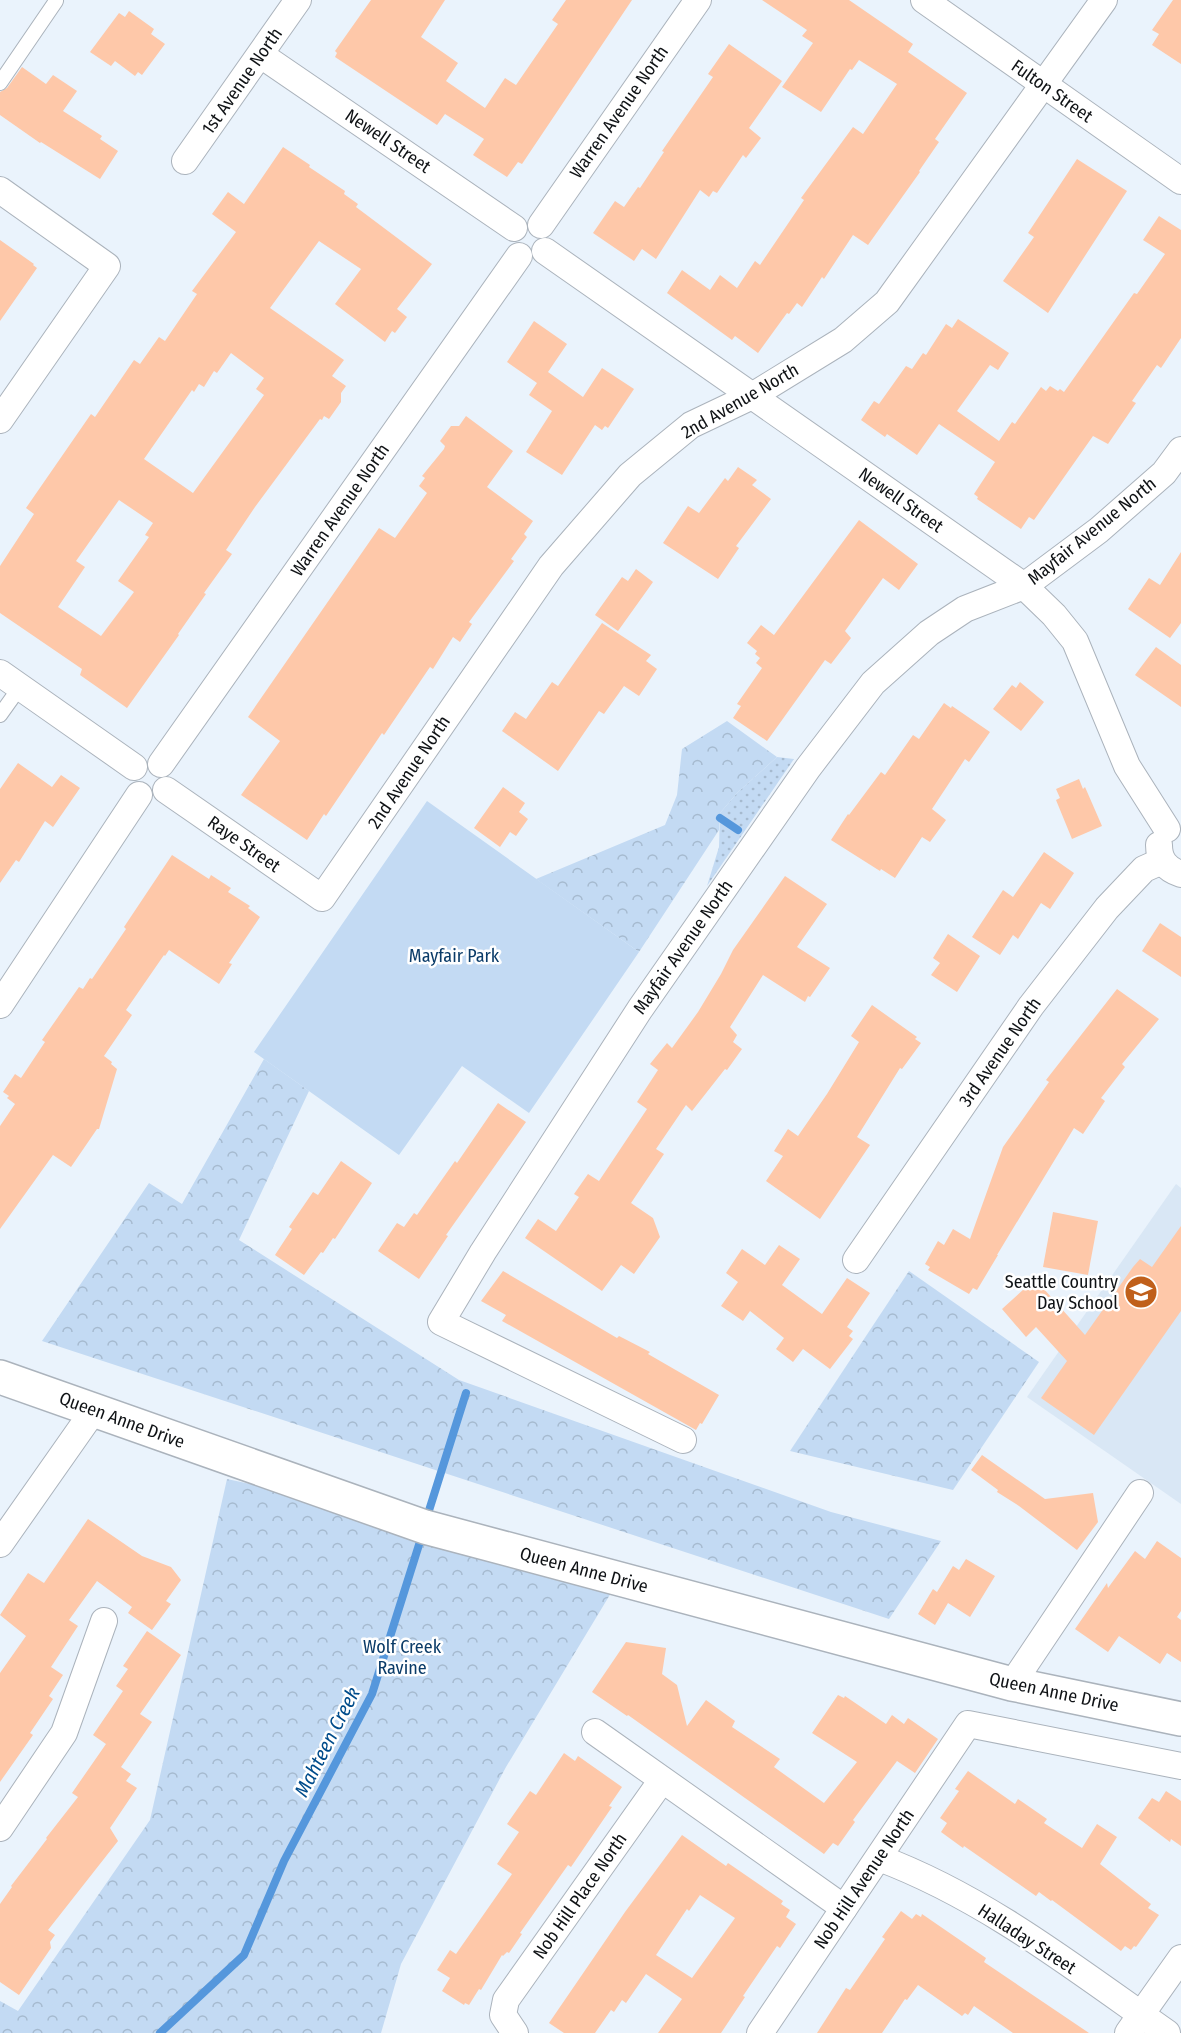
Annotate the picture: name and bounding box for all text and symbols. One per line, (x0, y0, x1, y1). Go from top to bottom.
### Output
street label: 1st Avenue North (197, 23, 287, 139)
street label: Warren Avenue North (565, 41, 673, 183)
street label: Fulton Street (1007, 55, 1097, 127)
street label: Newell Street (341, 104, 435, 178)
street label: 2nd Avenue North (677, 359, 803, 443)
street label: Warren Avenue North (286, 439, 394, 581)
street label: Newell Street (854, 463, 948, 537)
street label: Mayfair Avenue North (1023, 472, 1161, 590)
street label: 2nd Avenue North (363, 711, 455, 833)
street label: Raye Street (203, 811, 285, 877)
street label: Mayfair Avenue North (628, 876, 738, 1018)
park label: Mayfair Park (409, 945, 500, 967)
street label: 3rd Avenue North (954, 993, 1046, 1111)
place label: Seattle Country Day School (1005, 1271, 1118, 1314)
school or university icon: Seattle Country Day School (1123, 1274, 1159, 1310)
street label: Queen Anne Drive (56, 1387, 188, 1453)
street label: Queen Anne Drive (517, 1542, 651, 1598)
park label: Wolf Creek Ravine (363, 1636, 442, 1679)
street label: Queen Anne Drive (987, 1668, 1121, 1716)
water label: Mahteen Creek (289, 1683, 365, 1801)
street label: Nob Hill Avenue North (809, 1805, 919, 1953)
street label: Nob Hill Place North (528, 1829, 632, 1963)
street label: Halladay Street (974, 1899, 1080, 1979)

